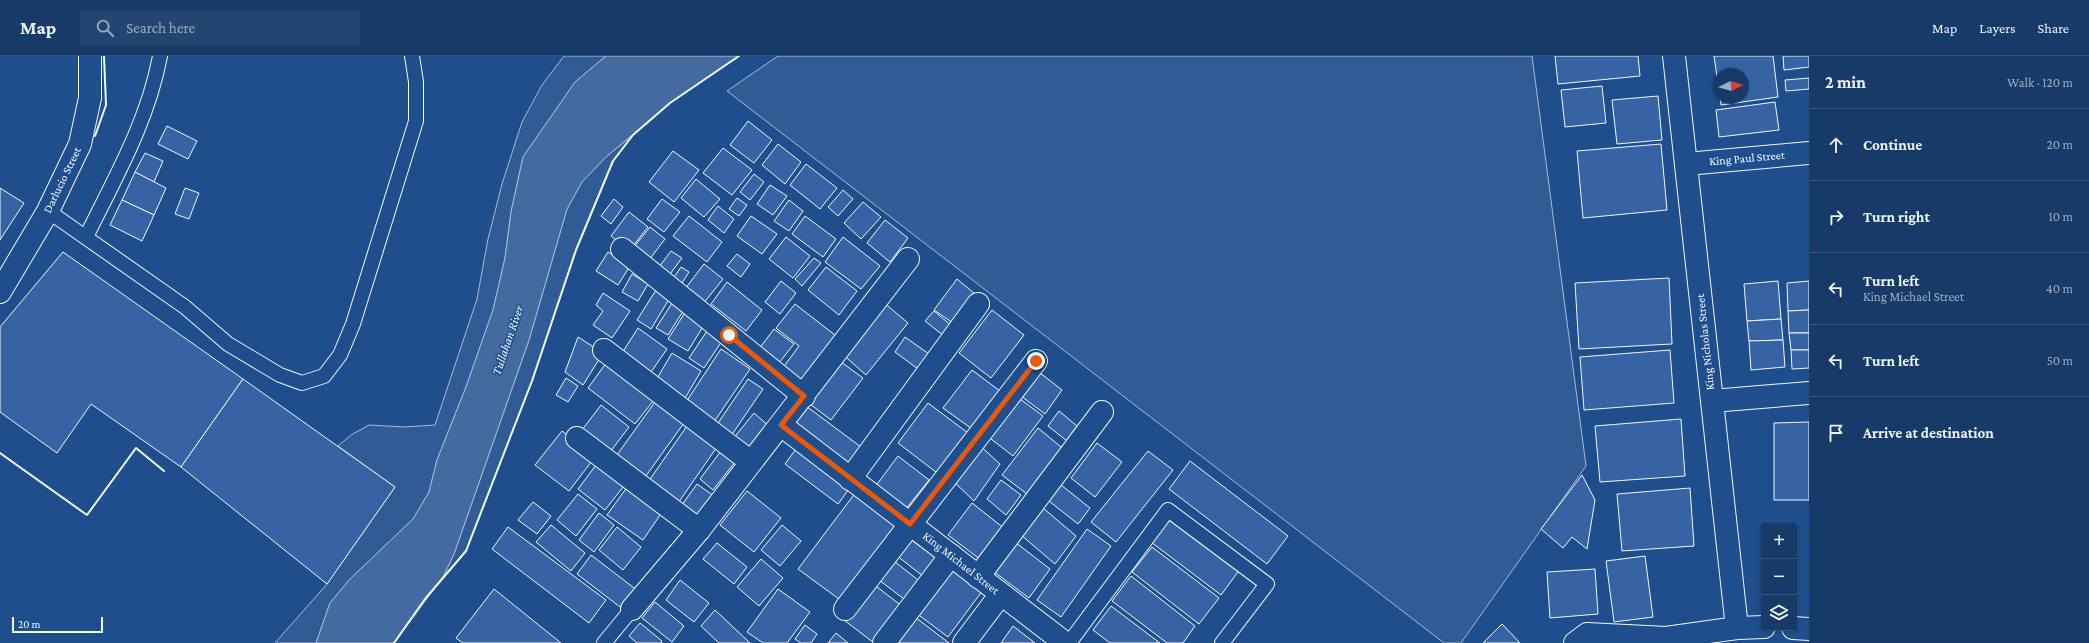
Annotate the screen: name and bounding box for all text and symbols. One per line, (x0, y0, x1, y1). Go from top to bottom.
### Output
search box (80, 10, 360, 46)
text: Map (20, 17, 56, 38)
icon: search (94, 17, 116, 39)
text: Search here (126, 20, 195, 36)
text: Map (1932, 20, 1957, 36)
text: Layers (1979, 20, 2016, 36)
text: Share (2038, 20, 2069, 36)
north arrow (1713, 68, 1749, 104)
text: 2 min (1825, 73, 1866, 92)
text: Walk · 120 m (2007, 75, 2073, 90)
icon: ahead (1825, 134, 1847, 156)
text: Continue (1863, 137, 1922, 153)
text: 20 m (2047, 137, 2073, 152)
street label: Darlucio Street (40, 144, 84, 215)
street label: King Paul Street (1709, 148, 1786, 168)
icon: right (1825, 206, 1847, 228)
text: Turn right (1863, 209, 1930, 225)
text: 10 m (2048, 209, 2073, 224)
text: Turn left (1863, 273, 1919, 289)
icon: left (1825, 278, 1847, 300)
text: 40 m (2046, 281, 2073, 296)
text: King Michael Street (1863, 289, 1964, 304)
street label: King Nicholas Street (1693, 292, 1717, 391)
water label: Tullahan River (489, 303, 527, 377)
route start (720, 326, 738, 344)
icon: left (1825, 350, 1847, 372)
route end (1027, 352, 1045, 370)
text: Turn left (1863, 353, 1919, 369)
text: 50 m (2047, 353, 2073, 368)
icon: arrive (1825, 422, 1847, 444)
text: Arrive at destination (1863, 425, 1994, 441)
map controls (1761, 523, 1797, 631)
button: + (1761, 523, 1797, 559)
street label: King Michael Street (920, 529, 1003, 598)
button: − (1761, 559, 1797, 595)
button: layers (1761, 595, 1797, 631)
scale bar (12, 615, 103, 634)
text: 20 m (18, 618, 40, 630)

